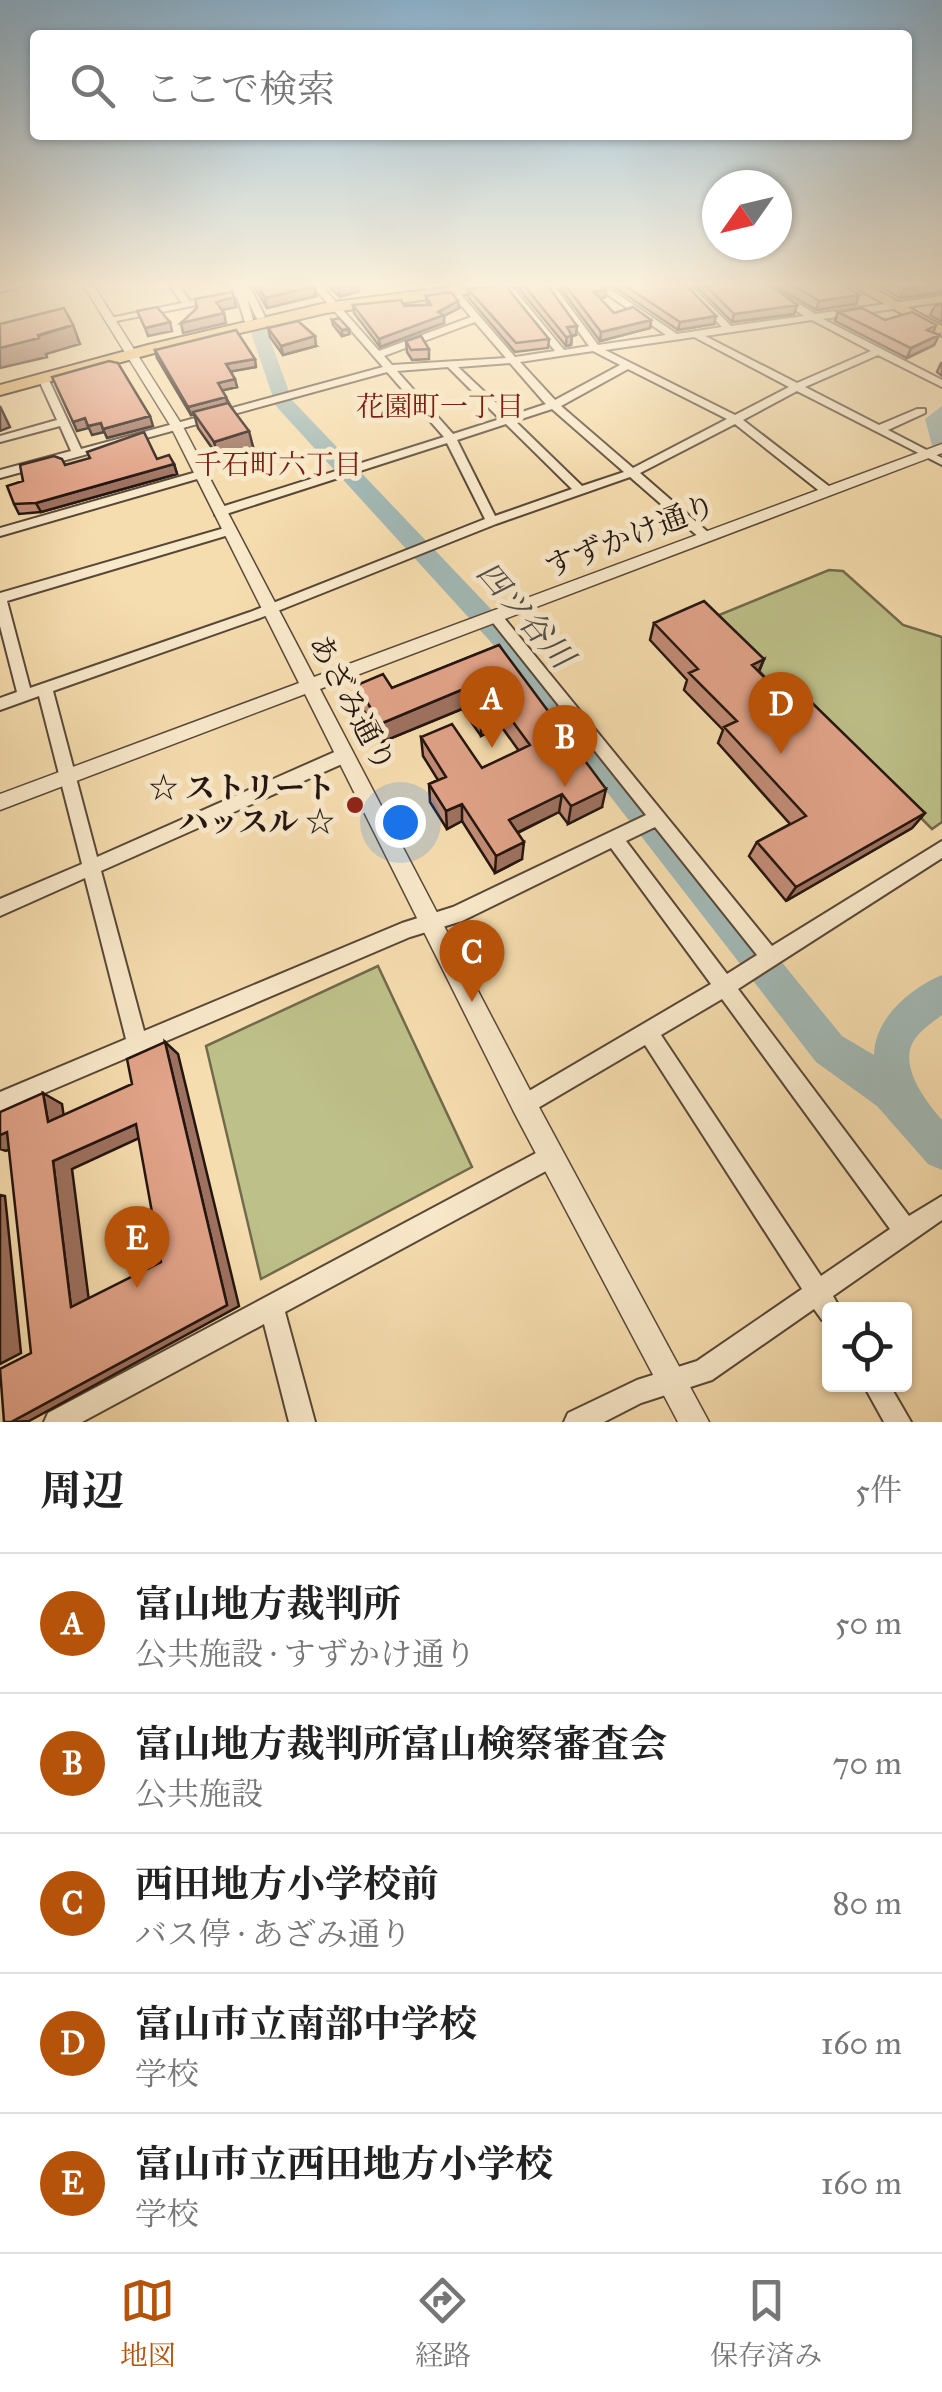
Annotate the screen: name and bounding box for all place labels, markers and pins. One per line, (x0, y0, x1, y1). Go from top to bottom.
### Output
pin: A (460, 666, 524, 748)
pin: D (748, 672, 814, 754)
pin: B (532, 704, 598, 787)
place label: ☆ ストリート ハッスル ☆ (149, 770, 335, 840)
marker: ☆ ストリート ハッスル ☆ (344, 794, 366, 816)
pin: C (440, 920, 504, 1002)
pin: E (104, 1206, 170, 1288)

